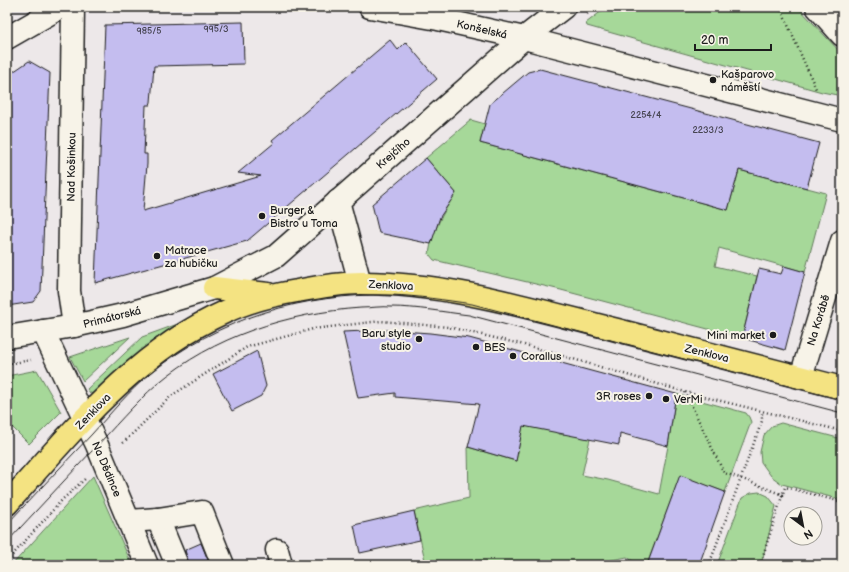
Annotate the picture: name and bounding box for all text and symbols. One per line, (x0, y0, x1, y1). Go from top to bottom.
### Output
street label: Konšelská (455, 17, 508, 42)
house number: 995/3 (203, 24, 229, 35)
house number: 985/5 (137, 26, 161, 37)
scale bar (695, 26, 771, 52)
text: 20 m (701, 33, 728, 48)
place label: Kašparovo náměstí (721, 68, 774, 94)
marker: Kašparovo náměstí (708, 75, 718, 85)
house number: 2254/4 (631, 110, 662, 121)
house number: 2233/3 (692, 125, 724, 136)
street label: Nad Košinkou (64, 132, 79, 202)
street label: Krejčího (374, 135, 413, 172)
place label: Burger & Bistro u Toma (270, 204, 338, 230)
marker: Burger & Bistro u Toma (257, 211, 267, 221)
place label: Matrace za hubičku (165, 244, 218, 270)
marker: Matrace za hubičku (152, 251, 162, 261)
street label: Zenklova (367, 278, 414, 293)
street label: Na Korábě (805, 293, 832, 347)
street label: Primátorská (82, 304, 142, 331)
place label: Baru style studio (361, 327, 411, 353)
place label: Mini market (707, 329, 766, 342)
marker: Mini market (768, 330, 778, 340)
marker: Baru style studio (414, 334, 424, 344)
place label: BES (484, 341, 506, 354)
marker: BES (471, 342, 481, 352)
street label: Zenklova (683, 342, 730, 365)
place label: Corallus (521, 350, 562, 363)
marker: Corallus (508, 351, 518, 361)
place label: 3R roses (596, 390, 642, 403)
street label: Zenklova (72, 391, 114, 433)
marker: 3R roses (644, 391, 654, 401)
place label: VerMi (674, 393, 703, 406)
marker: VerMi (661, 394, 671, 404)
street label: Na Dědince (89, 440, 124, 499)
north arrow (783, 506, 823, 546)
text: N (801, 526, 815, 542)

